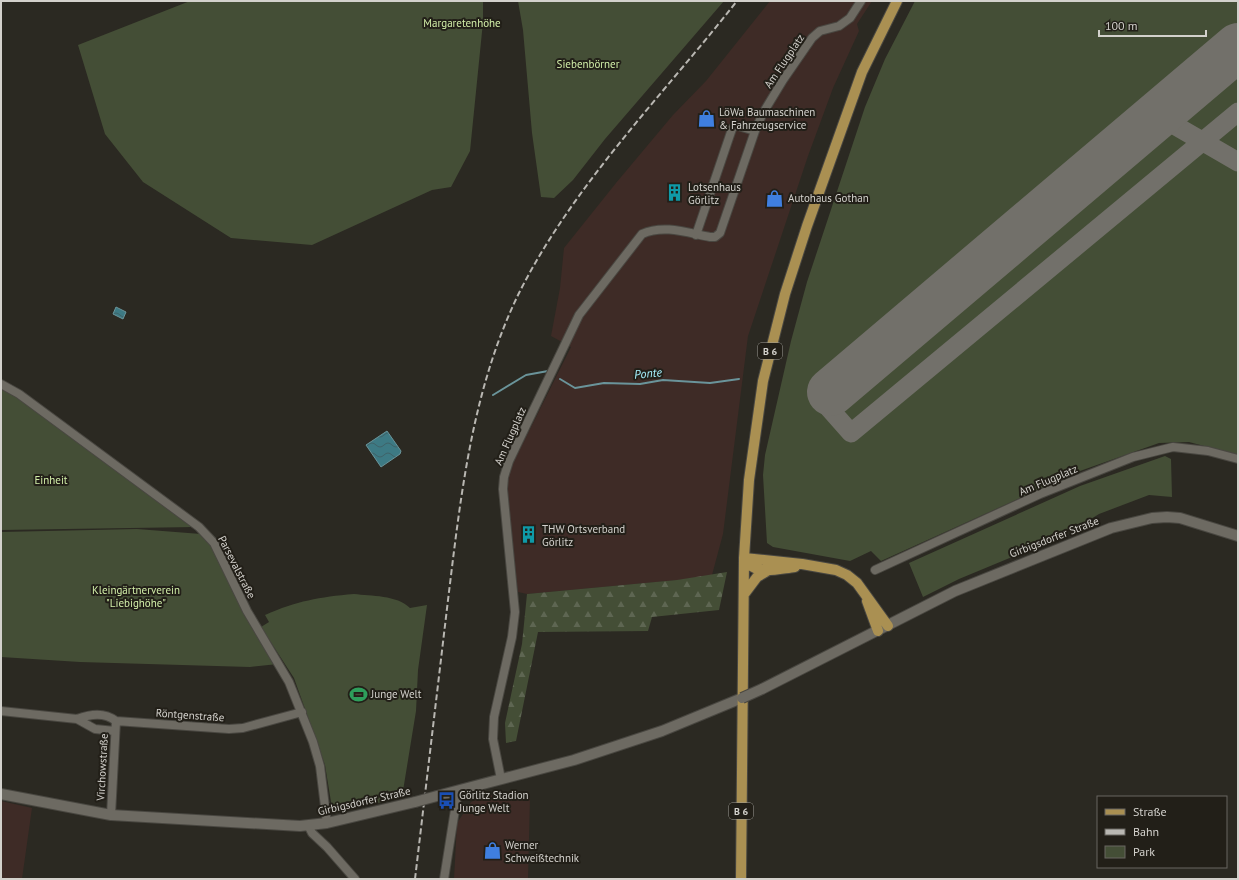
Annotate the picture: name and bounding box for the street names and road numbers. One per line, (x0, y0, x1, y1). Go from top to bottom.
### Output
street label: Am Flugplatz (761, 31, 807, 91)
road number: B 6 (758, 343, 782, 359)
street label: Am Flugplatz (491, 405, 529, 467)
street label: Am Flugplatz (1017, 461, 1079, 499)
street label: Girbigsdorfer Straße (1007, 513, 1101, 561)
street label: Parsevalstraße (215, 533, 259, 601)
street label: Röntgenstraße (155, 706, 225, 724)
street label: Virchowstraße (93, 733, 111, 802)
street label: Girbigsdorfer Straße (316, 783, 412, 818)
road number: B 6 (729, 803, 753, 819)

